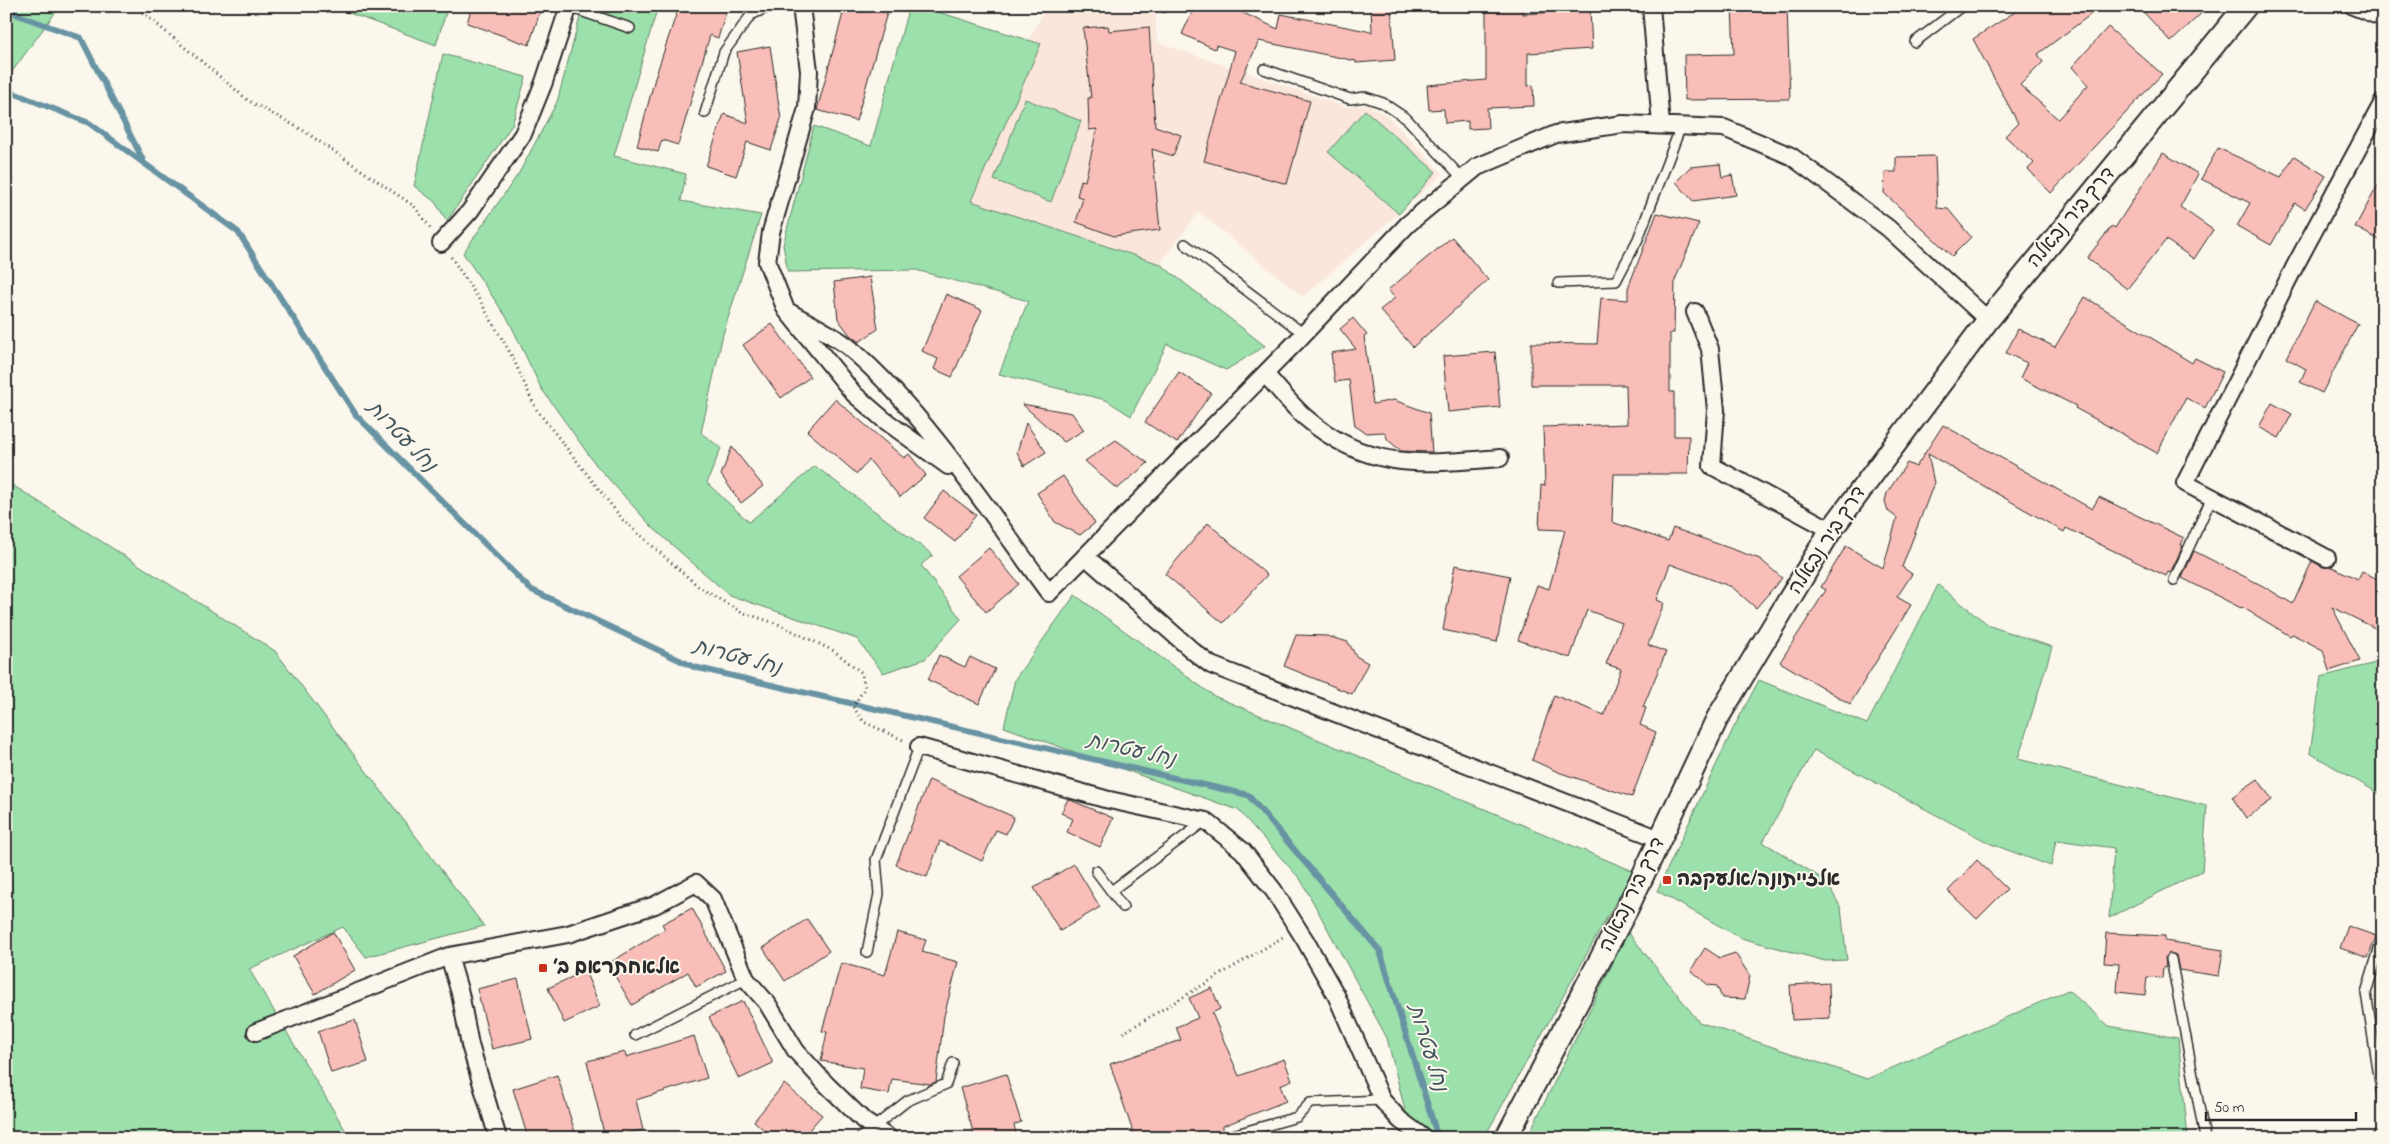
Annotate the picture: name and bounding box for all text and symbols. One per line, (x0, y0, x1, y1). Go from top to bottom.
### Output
street label: דרך ביר נבאלה (2021, 161, 2123, 275)
water label: נחל עטרות (358, 393, 444, 481)
street label: דרך ביר נבאלה (1782, 481, 1874, 601)
water label: נחל עטרות (688, 631, 786, 685)
water label: נחל עטרות (1082, 726, 1180, 776)
street label: דרך ביר נבאלה (1593, 833, 1673, 957)
place label: אלזייתונה/אלעקבה (1677, 866, 1840, 895)
marker: אלזייתונה/אלעקבה (1661, 874, 1673, 886)
place label: אלאחתראם ב׳ (553, 954, 680, 983)
marker: אלאחתראם ב׳ (537, 962, 549, 974)
water label: נחל עטרות (1399, 999, 1455, 1097)
scale bar (2206, 1089, 2356, 1121)
text: 50 m (2214, 1097, 2245, 1119)

